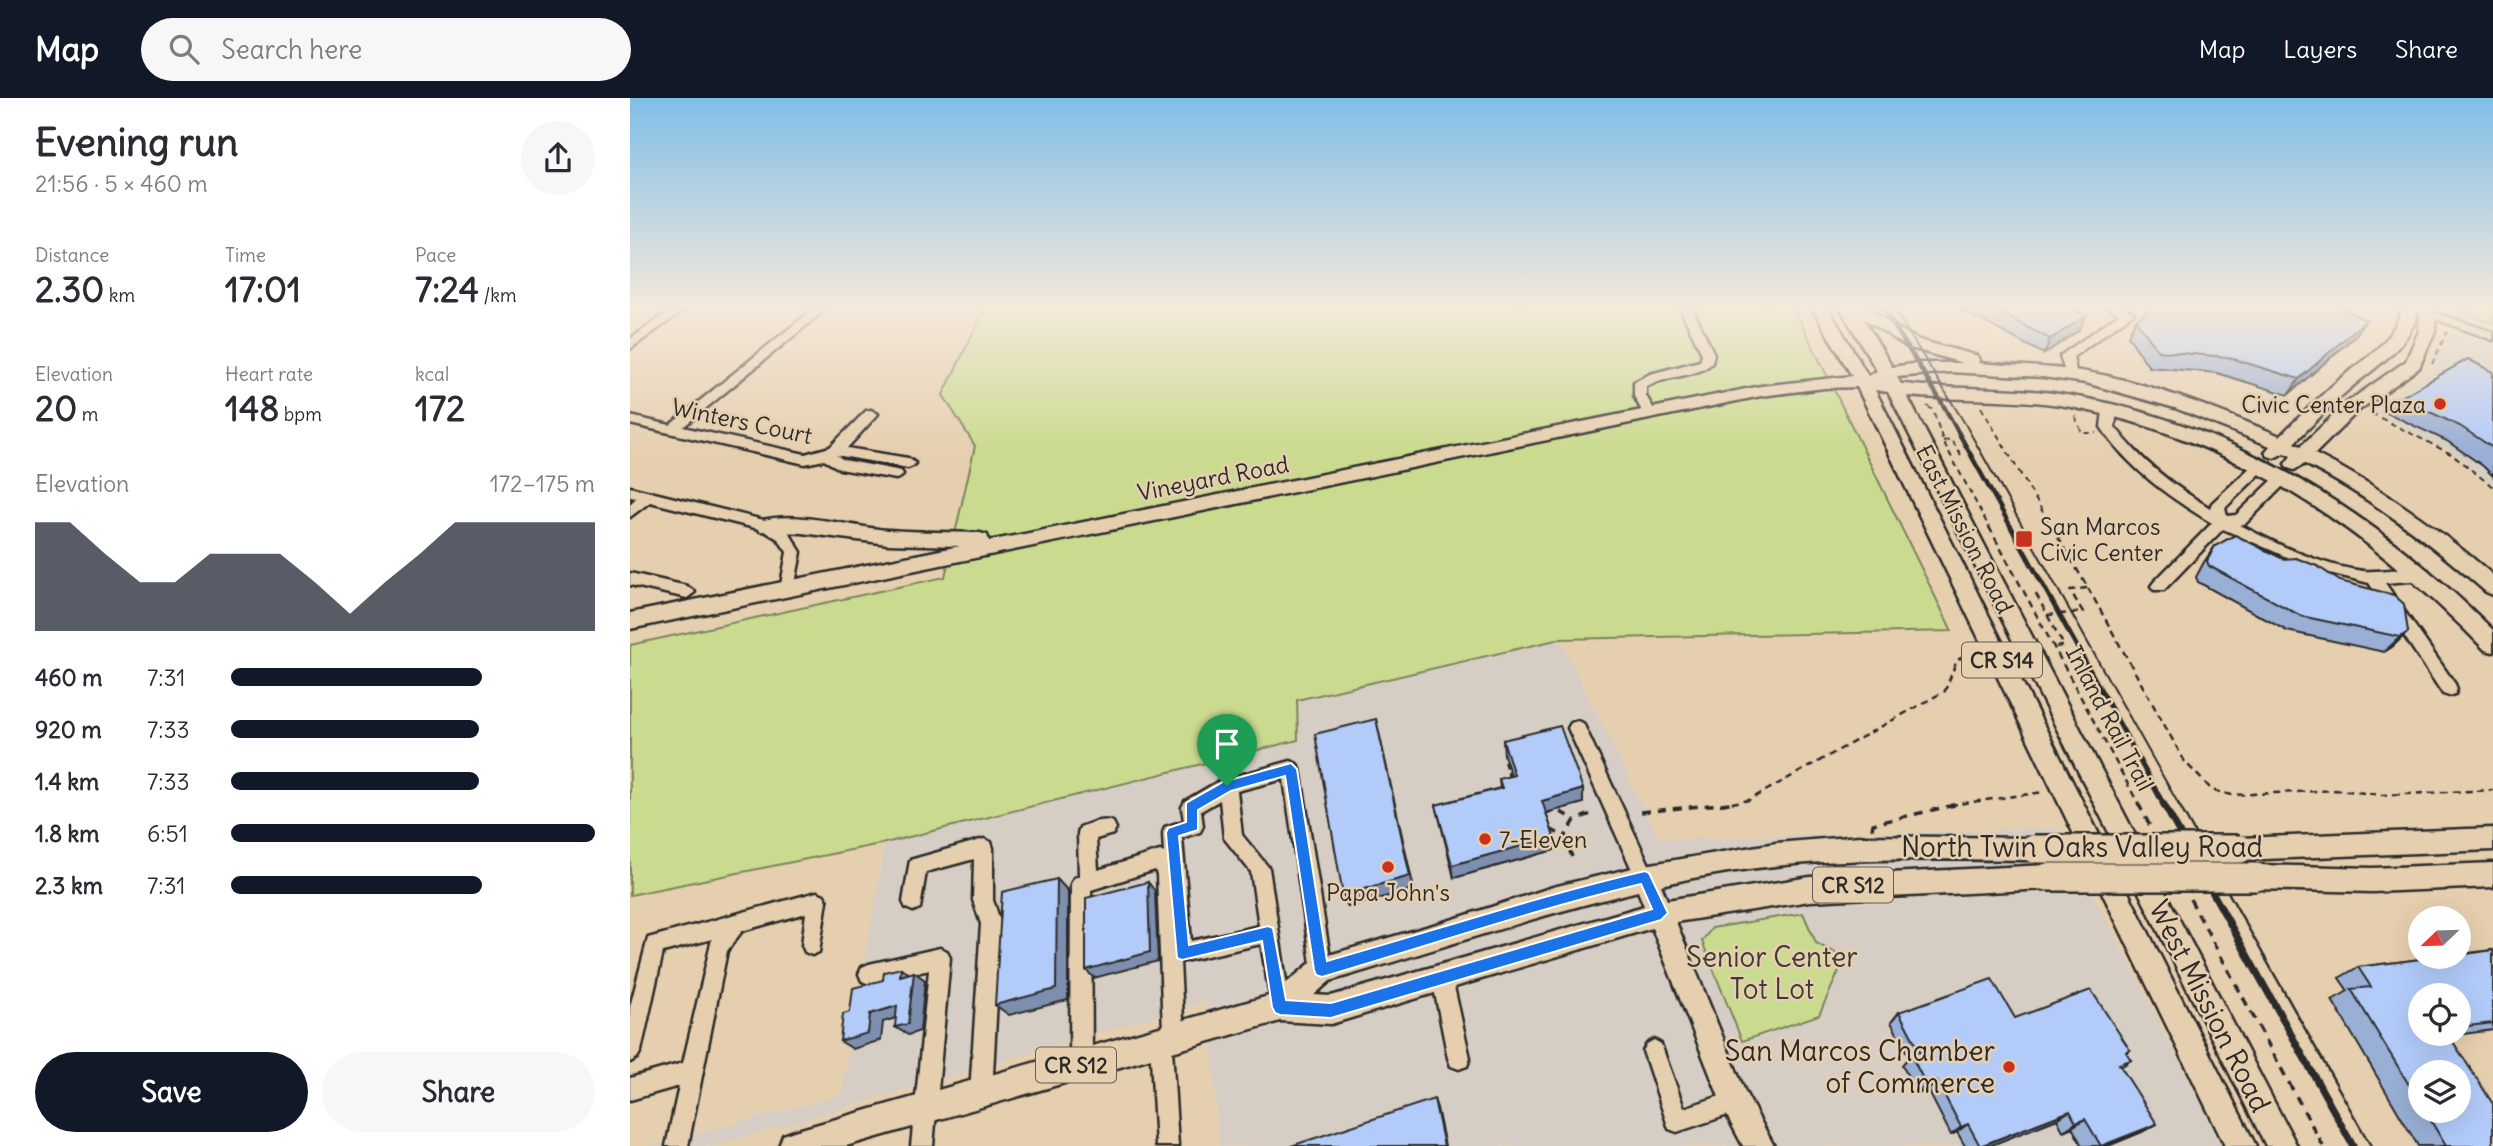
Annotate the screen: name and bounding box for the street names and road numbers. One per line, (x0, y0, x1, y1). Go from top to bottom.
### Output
street label: Winters Court (669, 392, 815, 450)
street label: East Mission Road (1910, 440, 2020, 618)
street label: Vineyard Road (1135, 449, 1291, 507)
street label: Inland Rail Trail (2060, 640, 2160, 796)
road number: CR S14 (1962, 642, 2042, 678)
street label: North Twin Oaks Valley Road (1901, 829, 2263, 865)
road number: CR S12 (1813, 868, 1893, 902)
street label: West Mission Road (2141, 894, 2279, 1118)
road number: CR S12 (1036, 1048, 1116, 1082)

